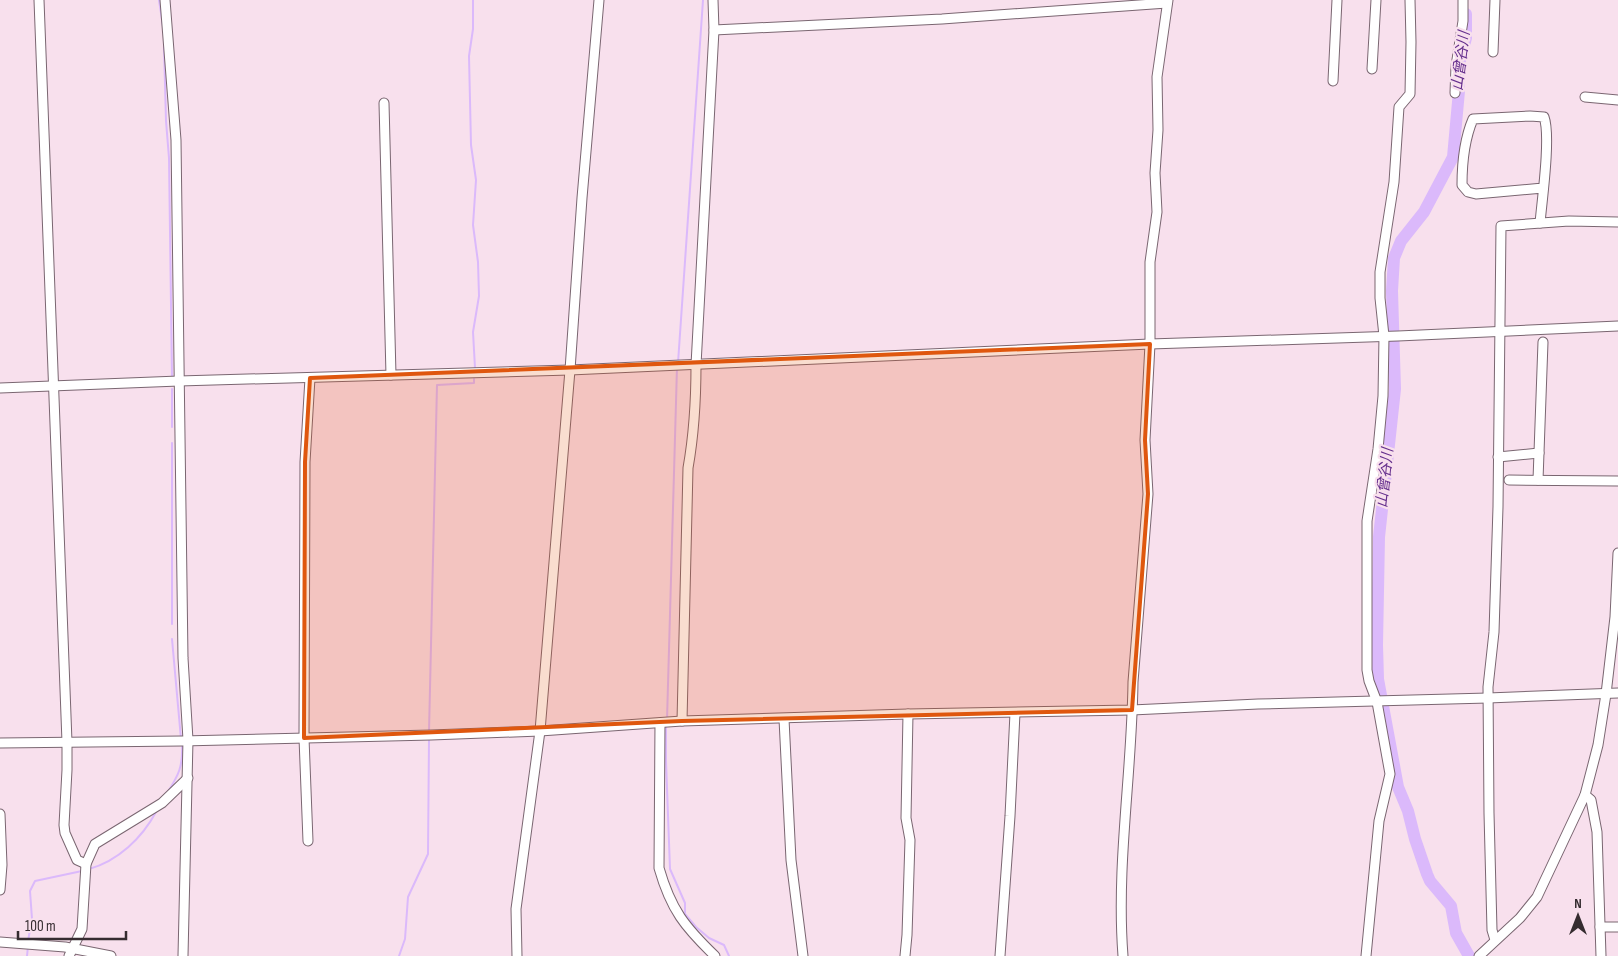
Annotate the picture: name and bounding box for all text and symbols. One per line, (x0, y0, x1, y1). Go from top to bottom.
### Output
water label: 山曾谷川 (1448, 28, 1474, 92)
water label: 山曾谷川 (1372, 445, 1398, 509)
north arrow (1553, 891, 1603, 941)
text: N (1574, 895, 1582, 912)
scale bar (18, 908, 125, 940)
text: 100 m (25, 917, 56, 936)

